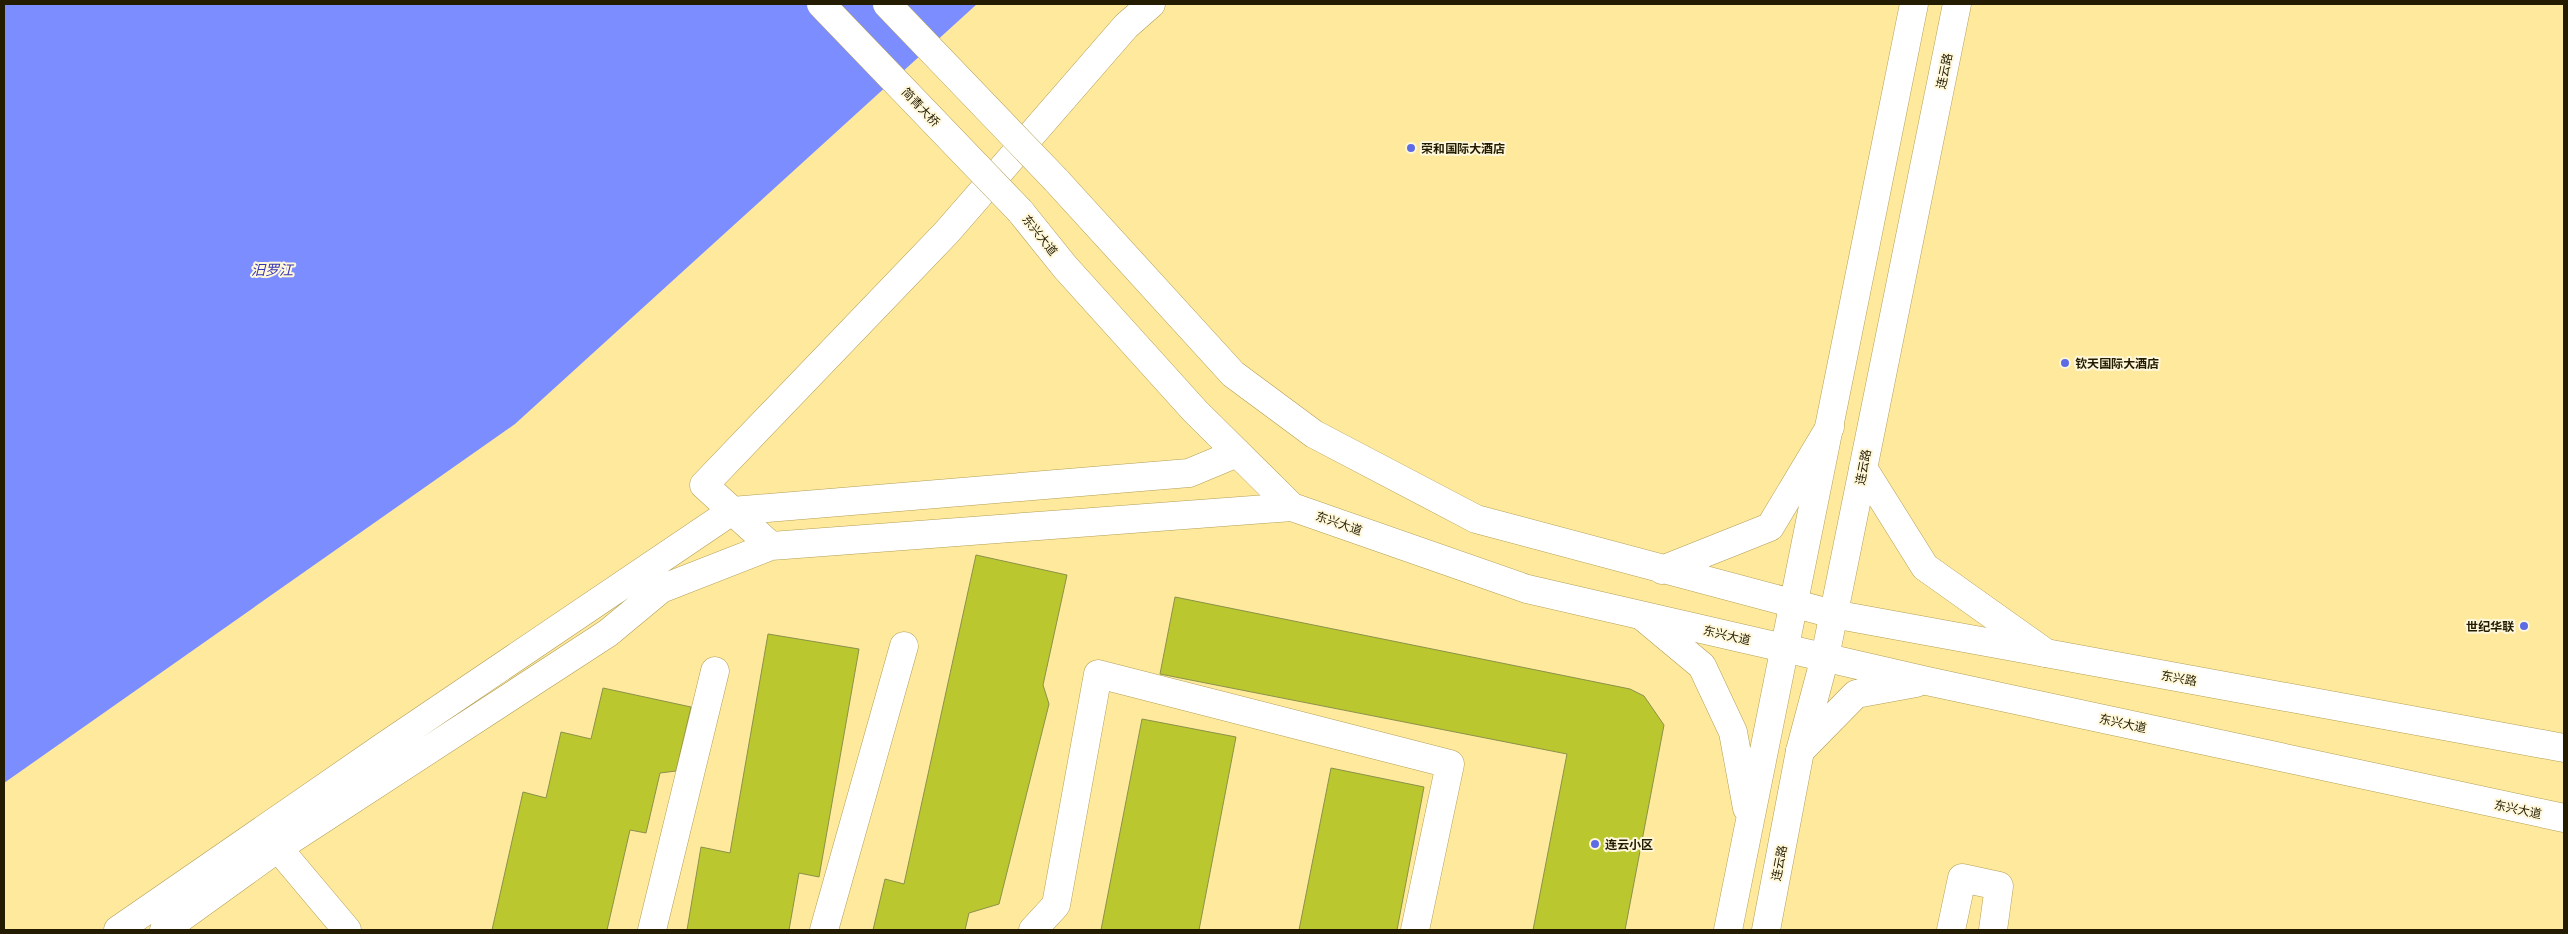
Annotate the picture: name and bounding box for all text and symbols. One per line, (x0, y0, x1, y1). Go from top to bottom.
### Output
street label: 连云路 (1933, 52, 1955, 90)
street label: 简青大桥 (899, 85, 943, 129)
place label: 荣和国际大酒店 (1421, 141, 1505, 156)
marker: 荣和国际大酒店 (1405, 142, 1417, 154)
street label: 东兴大道 (1019, 212, 1061, 258)
water label: 汨罗江 (251, 261, 295, 279)
place label: 钦天国际大酒店 (2075, 356, 2159, 371)
marker: 钦天国际大酒店 (2059, 357, 2071, 369)
street label: 连云路 (1852, 448, 1874, 486)
street label: 东兴大道 (1314, 508, 1364, 538)
place label: 世纪华联 (2466, 619, 2514, 634)
marker: 世纪华联 (2518, 620, 2530, 632)
street label: 东兴大道 (1702, 622, 1752, 648)
street label: 东兴路 (2160, 667, 2198, 689)
street label: 东兴大道 (2098, 711, 2148, 735)
street label: 东兴大道 (2493, 797, 2543, 821)
place label: 连云小区 (1605, 837, 1653, 852)
marker: 连云小区 (1589, 838, 1601, 850)
street label: 连云路 (1768, 844, 1790, 882)

